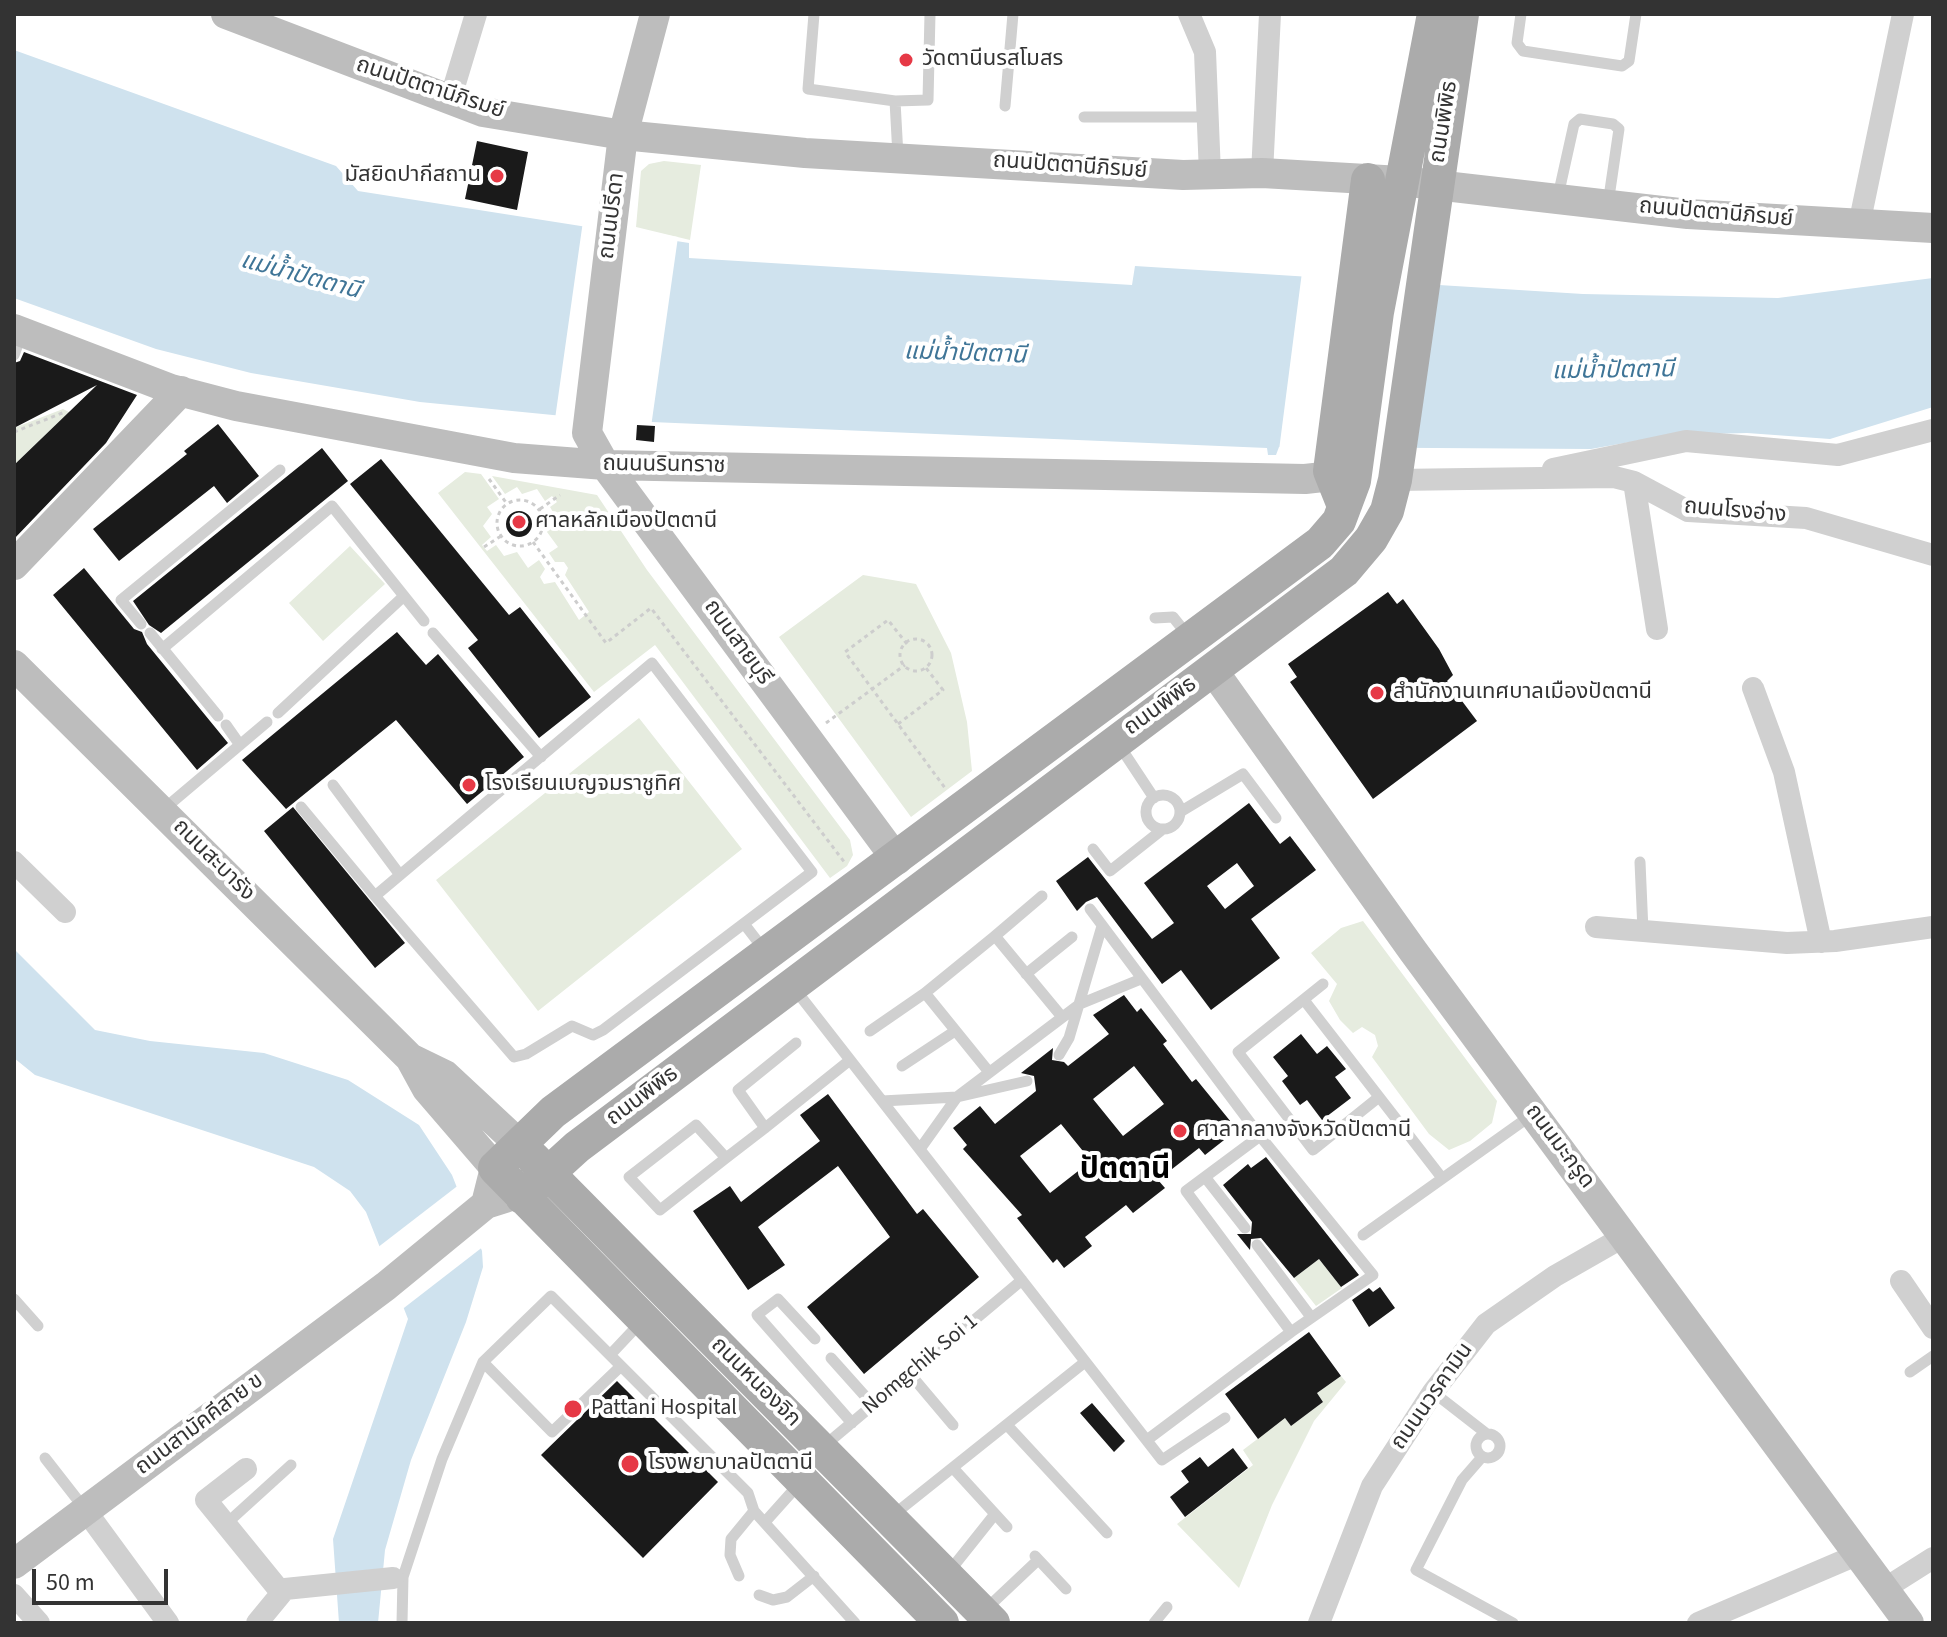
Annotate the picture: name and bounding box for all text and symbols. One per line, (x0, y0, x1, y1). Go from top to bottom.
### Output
place label: วัดตานีนรสโมสร (922, 47, 1063, 73)
marker: วัดตานีนรสโมสร (897, 51, 915, 69)
street label: ถนนปัตตานีภิรมย์ (352, 53, 508, 125)
street label: ถนนพิพิธ (1425, 79, 1465, 165)
street label: ถนนปัตตานีภิรมย์ (992, 148, 1148, 186)
place label: มัสยิดปากีสถาน (345, 163, 481, 189)
marker: มัสยิดปากีสถาน (488, 167, 506, 185)
street label: ถนนปรีดา (595, 171, 631, 261)
street label: ถนนปัตตานีภิรมย์ (1638, 194, 1794, 234)
water label: แม่น้ำปัตตานี (237, 247, 363, 307)
water label: แม่น้ำปัตตานี (903, 338, 1027, 372)
water label: แม่น้ำปัตตานี (1552, 357, 1674, 387)
street label: ถนนนรินทราช (602, 452, 726, 480)
street label: ถนนโรงอ่าง (1683, 494, 1787, 530)
place label: ศาลหลักเมืองปัตตานี (535, 509, 717, 535)
marker: ศาลหลักเมืองปัตตานี (510, 513, 528, 531)
street label: ถนนสายบุรี (697, 595, 777, 691)
street label: ถนนพิพิธ (1120, 672, 1202, 742)
place label: สำนักงานเทศบาลเมืองปัตตานี (1393, 680, 1652, 706)
marker: สำนักงานเทศบาลเมืองปัตตานี (1368, 684, 1386, 702)
place label: โรงเรียนเบญจมราชูทิศ (485, 772, 681, 798)
marker: โรงเรียนเบญจมราชูทิศ (460, 776, 478, 794)
street label: ถนนสะบารัง (167, 815, 259, 907)
street label: ถนนพิพิธ (602, 1062, 684, 1132)
street label: ถนนมะกรูด (1519, 1100, 1599, 1194)
place label: ศาลากลางจังหวัดปัตตานี (1196, 1118, 1411, 1144)
marker: ศาลากลางจังหวัดปัตตานี (1171, 1122, 1189, 1140)
district label: ปัตตานี (1080, 1153, 1170, 1189)
street label: Nomgchik Soi 1 (858, 1309, 984, 1421)
street label: ถนนหนองจิก (705, 1333, 805, 1433)
street label: ถนนนวรคามิน (1386, 1338, 1480, 1456)
street label: ถนนสามัคคีสาย ข (131, 1368, 269, 1482)
place label: Pattani Hospital (591, 1396, 737, 1422)
marker: Pattani Hospital (562, 1398, 584, 1420)
place label: โรงพยาบาลปัตตานี (648, 1451, 813, 1477)
marker: โรงพยาบาลปัตตานี (619, 1453, 641, 1475)
scale bar (36, 1553, 172, 1603)
text: 50 m (46, 1565, 95, 1600)

